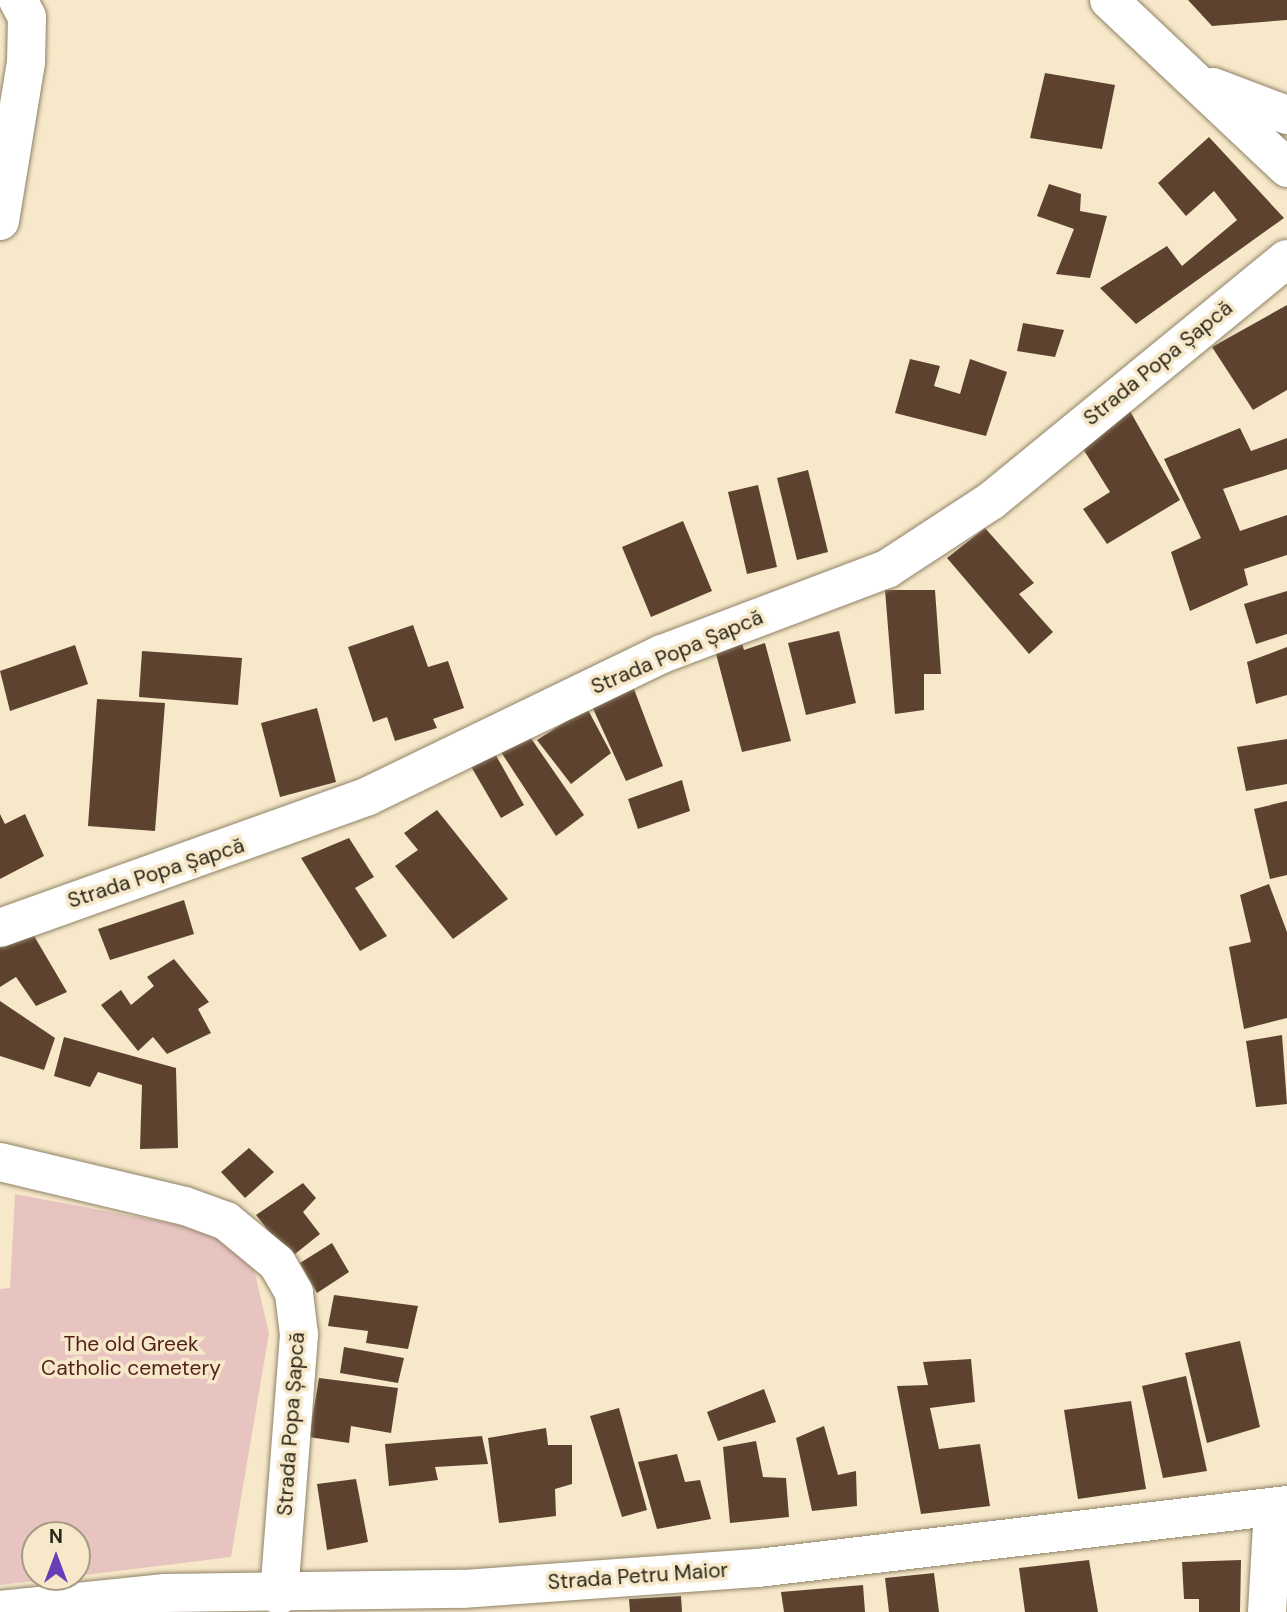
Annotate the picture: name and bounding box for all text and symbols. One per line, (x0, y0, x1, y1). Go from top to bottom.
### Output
street label: Strada Popa Șapcă (1079, 295, 1237, 431)
street label: Strada Popa Șapcă (587, 604, 767, 700)
street label: Strada Popa Șapcă (65, 833, 247, 913)
park label: The old Greek Catholic cemetery (41, 1331, 221, 1381)
street label: Strada Popa Șapcă (272, 1331, 310, 1517)
north arrow (21, 1521, 91, 1591)
text: N (49, 1524, 63, 1549)
street label: Strada Petru Maior (547, 1557, 729, 1595)

